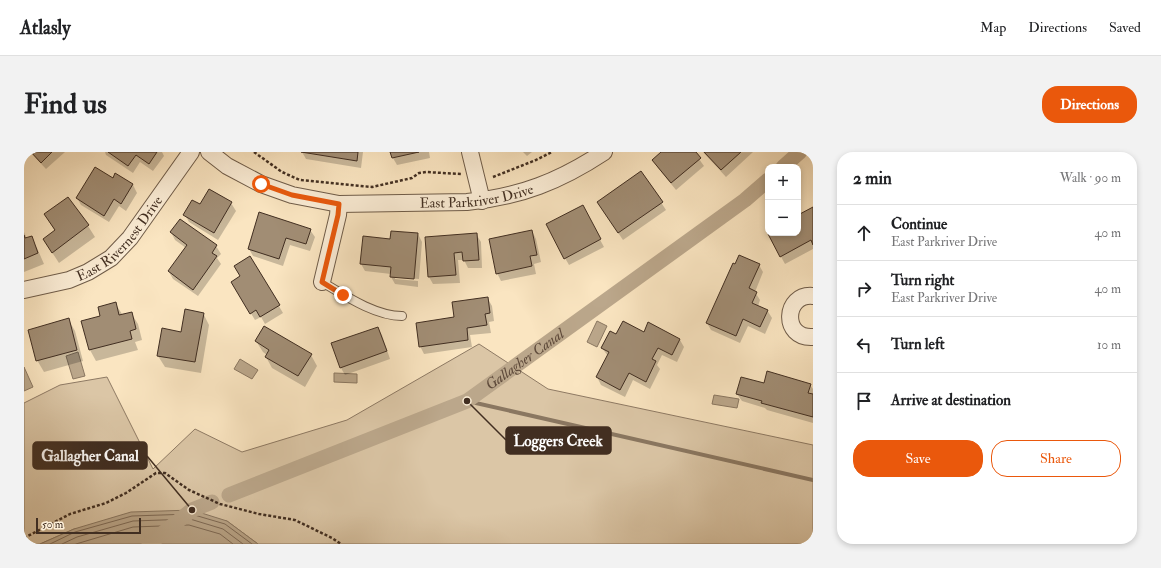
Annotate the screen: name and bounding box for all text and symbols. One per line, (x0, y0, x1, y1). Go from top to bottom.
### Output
text: Atlasly (20, 16, 71, 40)
text: Map (980, 19, 1006, 36)
text: Directions (1028, 19, 1087, 36)
text: Saved (1109, 19, 1141, 36)
button: Directions (1042, 86, 1137, 123)
text: Find us (24, 87, 107, 122)
map controls (765, 164, 801, 236)
button: + (765, 164, 801, 200)
text: 2 min (853, 168, 892, 189)
text: Walk · 90 m (1060, 170, 1121, 186)
route start (252, 175, 270, 193)
street label: East Parkriver Drive (420, 181, 536, 212)
street label: East Rivernest Drive (74, 193, 166, 285)
button: − (765, 200, 801, 236)
text: Continue (891, 215, 947, 234)
icon: ahead (853, 222, 875, 244)
text: 40 m (1095, 225, 1121, 241)
text: East Parkriver Drive (891, 234, 997, 250)
text: Turn right (891, 271, 954, 290)
icon: right (853, 278, 875, 300)
text: 40 m (1095, 281, 1121, 297)
route end (334, 286, 352, 304)
text: East Parkriver Drive (891, 290, 997, 306)
water label: Gallagher Canal (482, 324, 569, 395)
icon: left (853, 334, 875, 356)
text: Turn left (891, 335, 945, 354)
text: 10 m (1097, 337, 1121, 353)
icon: arrive (853, 390, 875, 412)
text: Arrive at destination (891, 391, 1011, 410)
callout: Loggers Creek (506, 427, 611, 454)
text: Loggers Creek (513, 432, 603, 452)
button: Save (853, 440, 983, 477)
button: Share (991, 440, 1121, 477)
callout: Gallagher Canal (33, 442, 147, 469)
text: Gallagher Canal (41, 447, 139, 467)
scale bar (36, 516, 141, 535)
text: 50 m (42, 518, 63, 531)

